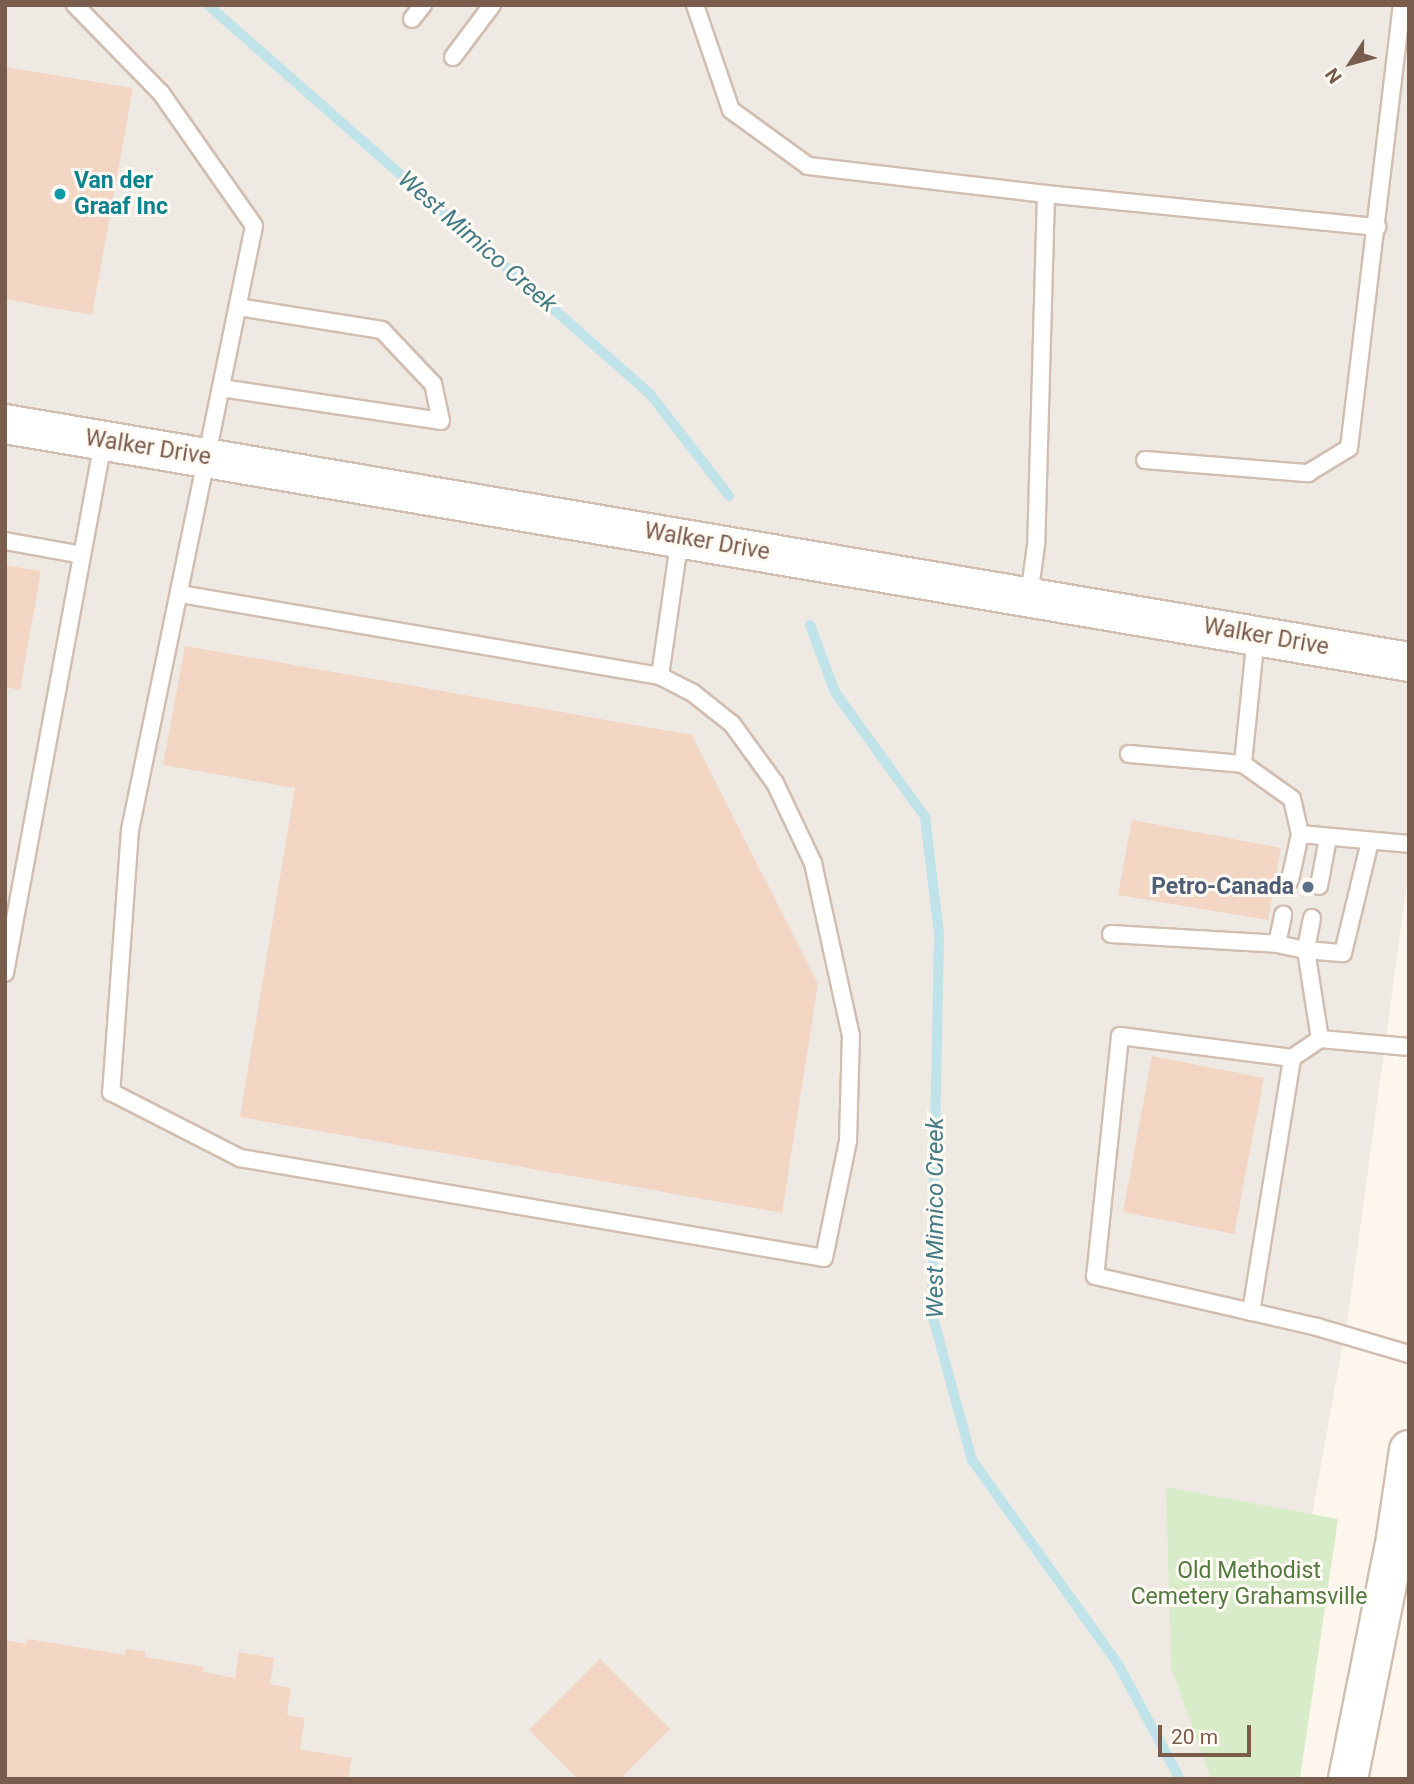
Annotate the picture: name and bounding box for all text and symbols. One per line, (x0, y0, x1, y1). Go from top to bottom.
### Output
north arrow (1316, 28, 1386, 98)
text: N (1320, 63, 1347, 88)
water label: West Mimico Creek (392, 165, 562, 319)
place label: Van der Graaf Inc (74, 167, 168, 221)
marker: Van der Graaf Inc (52, 186, 68, 202)
street label: Walker Drive (83, 424, 213, 472)
street label: Walker Drive (642, 517, 772, 567)
street label: Walker Drive (1201, 612, 1331, 662)
place label: Petro-Canada (1151, 873, 1294, 901)
marker: Petro-Canada (1300, 879, 1316, 895)
water label: West Mimico Creek (922, 1118, 950, 1318)
park label: Old Methodist Cemetery Grahamsville (1131, 1557, 1367, 1611)
scale bar (1162, 1710, 1255, 1754)
text: 20 m (1171, 1725, 1218, 1749)

